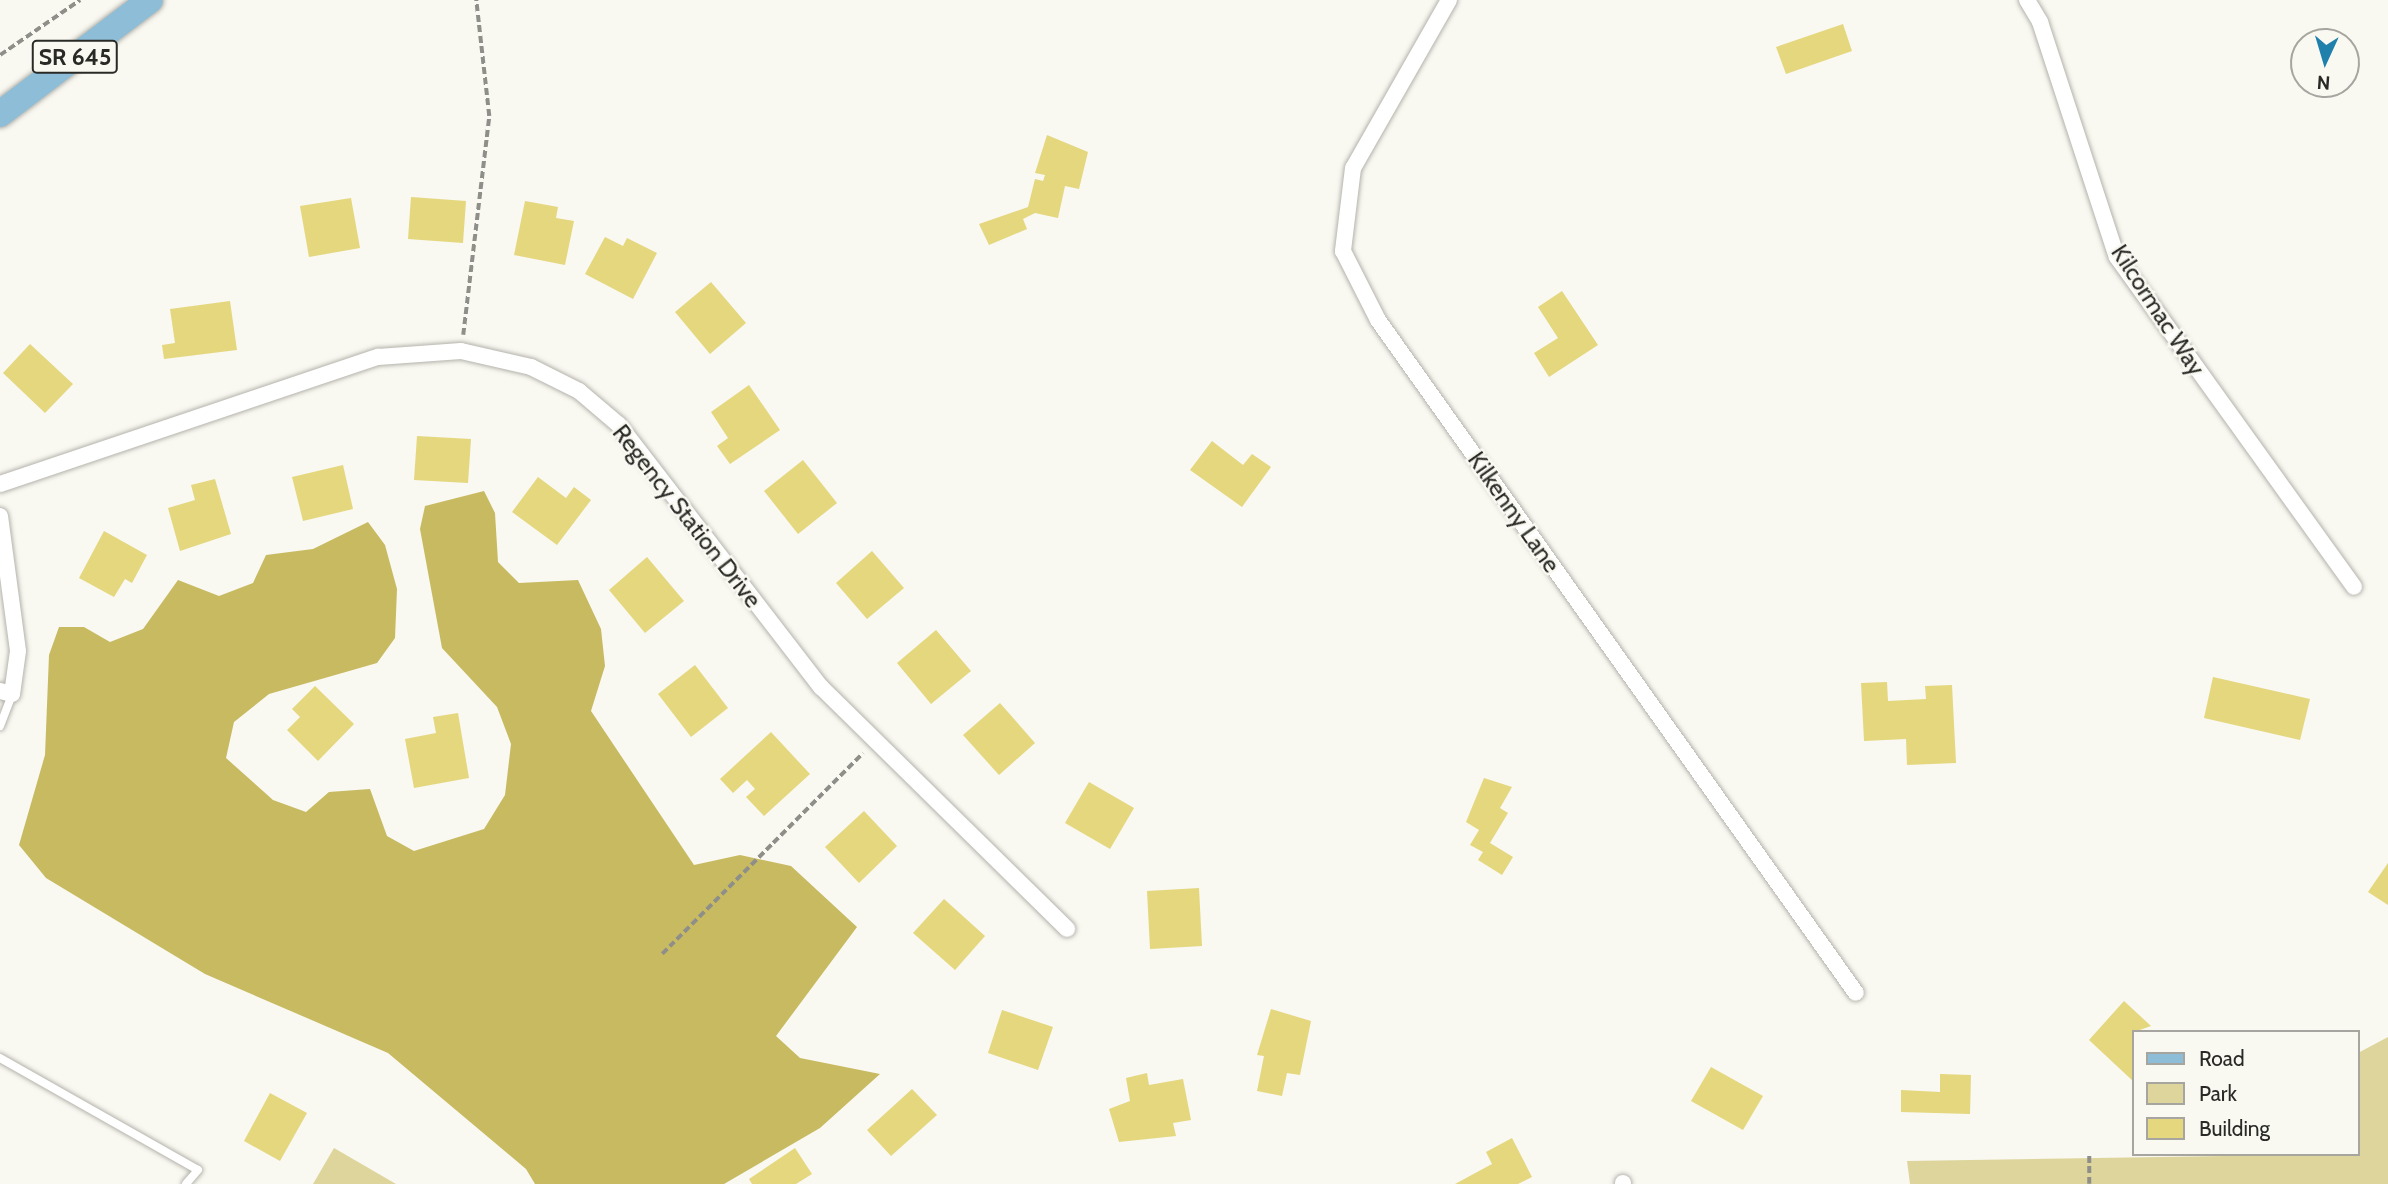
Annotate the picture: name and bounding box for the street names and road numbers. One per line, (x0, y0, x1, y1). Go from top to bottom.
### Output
road number: SR 645 (31, 38, 119, 76)
street label: Kilcormac Way (2105, 239, 2211, 381)
street label: Regency Station Drive (607, 419, 767, 613)
street label: Kilkenny Lane (1462, 446, 1566, 578)

